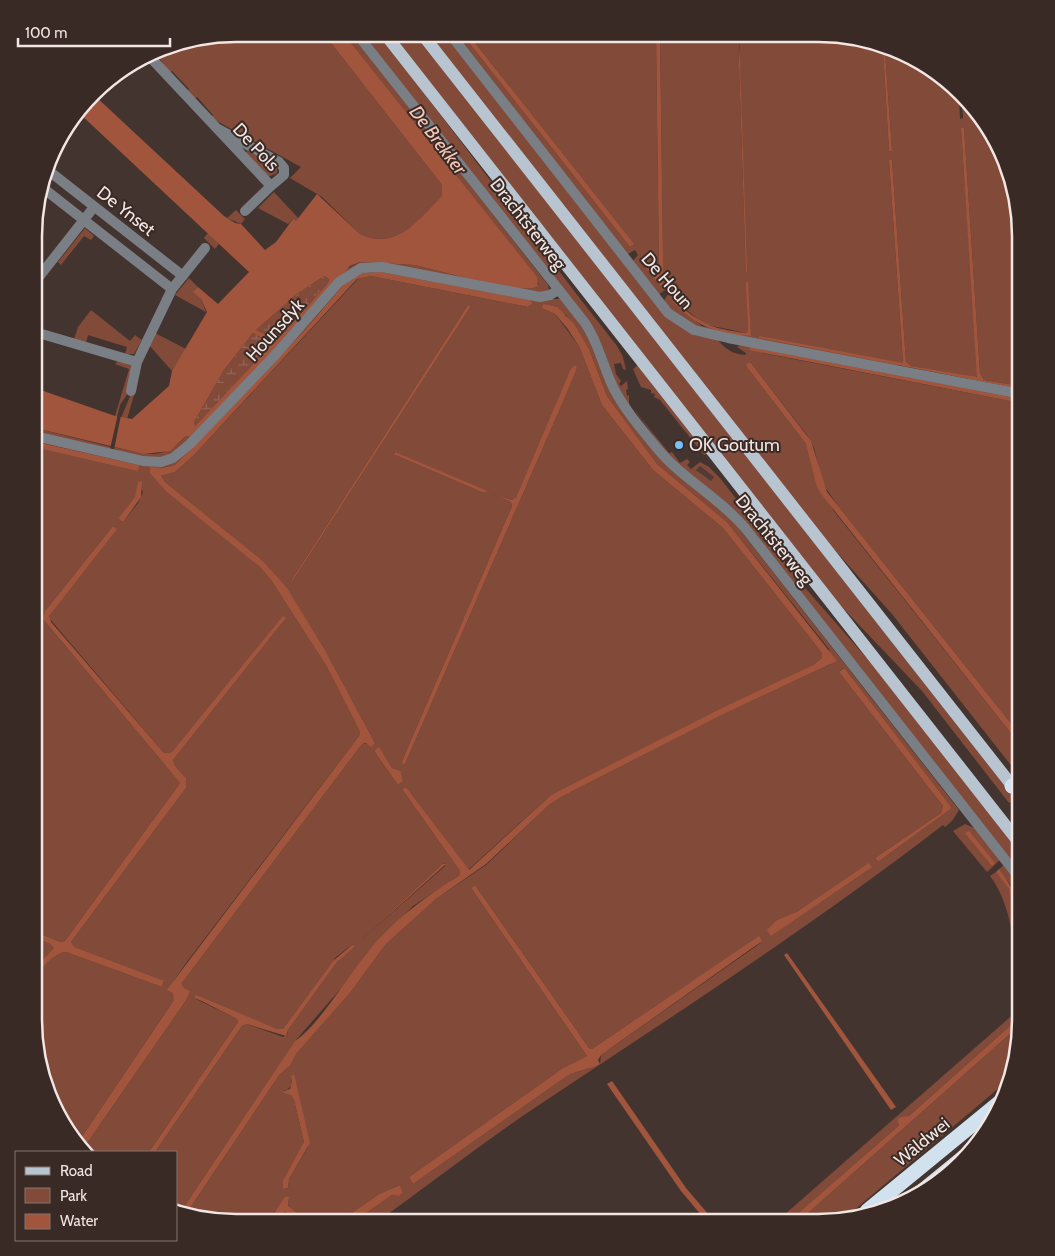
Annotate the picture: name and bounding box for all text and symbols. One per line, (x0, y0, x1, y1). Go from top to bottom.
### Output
scale bar (18, 15, 170, 47)
text: 100 m (25, 24, 67, 42)
water label: De Brekker (404, 101, 472, 180)
street label: De Pols (228, 118, 284, 176)
street label: Drachtsterweg (485, 174, 571, 275)
street label: De Ynset (92, 181, 160, 241)
street label: De Houn (636, 248, 698, 314)
street label: Hounsdyk (241, 294, 309, 366)
place label: OK Goutum (689, 434, 780, 456)
marker: OK Goutum (673, 439, 685, 451)
street label: Drachtsterweg (731, 490, 818, 591)
street label: Wâldwei (890, 1113, 954, 1171)
legend (15, 1151, 178, 1241)
text: Road (60, 1162, 93, 1180)
text: Park (60, 1187, 87, 1205)
text: Water (60, 1212, 98, 1230)

